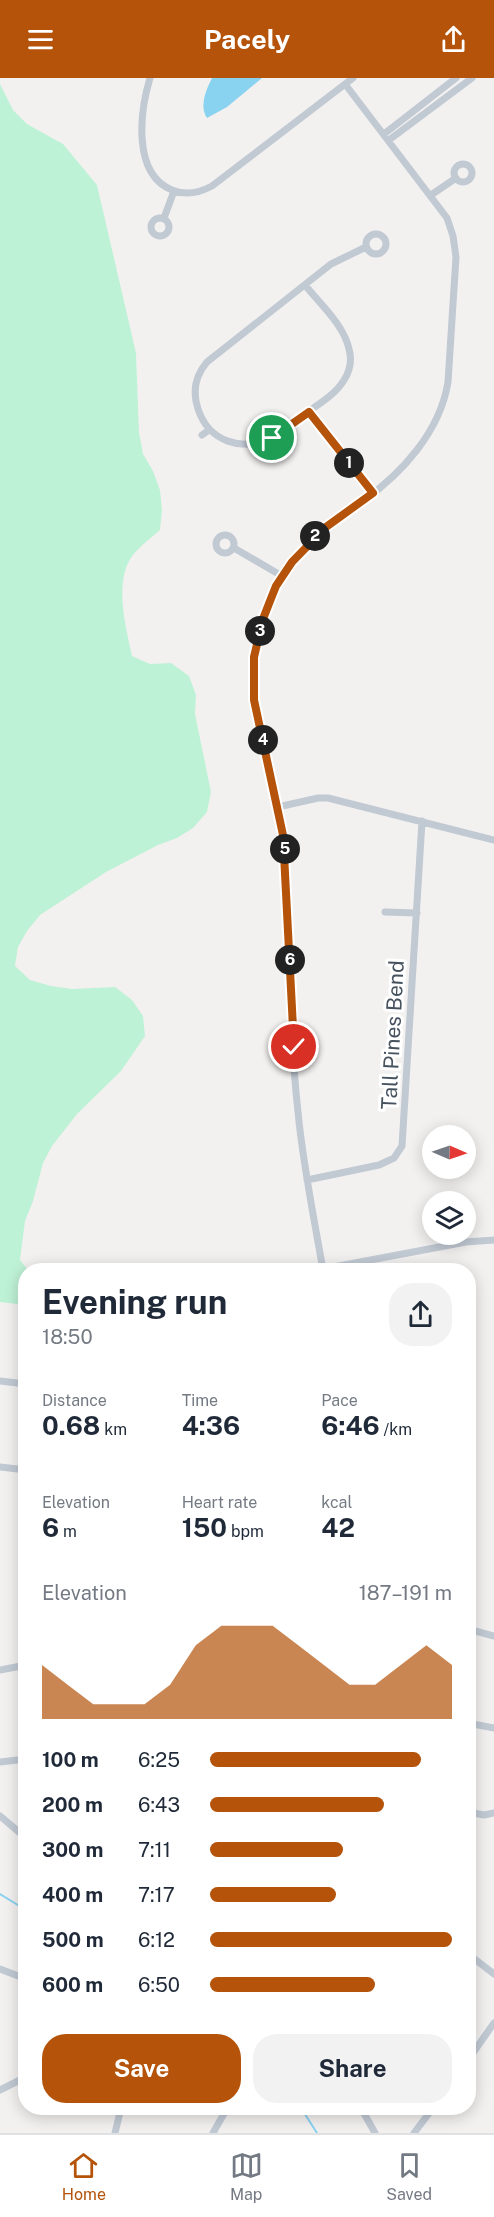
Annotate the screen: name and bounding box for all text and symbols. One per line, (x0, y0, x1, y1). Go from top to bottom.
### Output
icon: menu (24, 23, 57, 56)
text: Pacely (204, 23, 290, 55)
icon: share (437, 23, 470, 56)
pin (246, 412, 297, 463)
icon: arrive (255, 421, 288, 454)
pin: 1 (334, 448, 364, 478)
text: 1 (346, 453, 352, 472)
pin: 2 (300, 521, 330, 551)
text: 2 (310, 526, 320, 545)
pin: 3 (245, 616, 275, 646)
text: 3 (255, 621, 265, 640)
pin: 4 (248, 725, 278, 755)
text: 4 (258, 730, 268, 749)
pin: 5 (270, 834, 300, 864)
text: 5 (280, 839, 290, 858)
pin: 6 (275, 945, 305, 975)
text: 6 (285, 950, 295, 969)
street label: Tall Pines Bend (376, 960, 409, 1110)
pin (268, 1021, 319, 1072)
icon: check (277, 1030, 310, 1063)
north arrow (422, 1125, 476, 1179)
map controls (422, 1125, 476, 1245)
button: layers (422, 1191, 476, 1245)
text: Evening run (42, 1283, 227, 1321)
button: share (389, 1283, 452, 1346)
text: 18:50 (42, 1325, 93, 1349)
text: Distance (42, 1391, 107, 1410)
text: Time (182, 1391, 218, 1410)
text: Pace (321, 1391, 358, 1410)
text: 0.68 (42, 1410, 100, 1441)
text: 4:36 (182, 1410, 240, 1441)
text: 6:46 (321, 1410, 380, 1441)
text: km (100, 1420, 127, 1439)
text: /km (380, 1420, 412, 1439)
text: Elevation (42, 1493, 110, 1512)
text: Heart rate (182, 1493, 257, 1512)
text: kcal (321, 1493, 352, 1512)
text: 6 (42, 1512, 59, 1543)
text: 150 (182, 1512, 227, 1543)
text: 42 (321, 1512, 355, 1543)
text: m (59, 1522, 77, 1541)
text: bpm (227, 1522, 264, 1541)
text: Elevation (42, 1581, 127, 1605)
text: 187–191 m (359, 1581, 452, 1605)
text: 100 m (42, 1748, 99, 1772)
text: 6:25 (138, 1748, 180, 1772)
text: 200 m (42, 1793, 103, 1817)
text: 6:43 (138, 1793, 180, 1817)
text: 300 m (42, 1838, 103, 1862)
text: 7:11 (138, 1838, 171, 1862)
text: 400 m (42, 1883, 103, 1907)
text: 7:17 (138, 1883, 175, 1907)
text: 500 m (42, 1928, 104, 1952)
text: 6:12 (138, 1928, 175, 1952)
text: 600 m (42, 1973, 103, 1997)
text: 6:50 (138, 1973, 180, 1997)
button: Save (42, 2034, 241, 2103)
button: Share (253, 2034, 452, 2103)
tab: Home (62, 2149, 106, 2204)
tab: Map (230, 2149, 263, 2204)
tab: Saved (386, 2149, 432, 2204)

